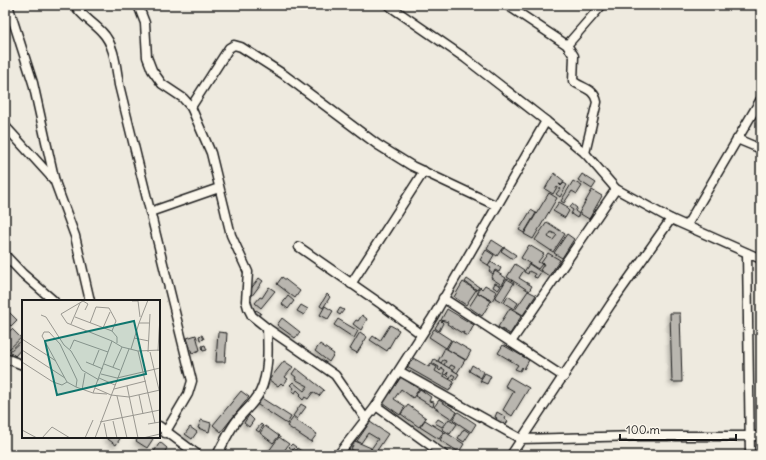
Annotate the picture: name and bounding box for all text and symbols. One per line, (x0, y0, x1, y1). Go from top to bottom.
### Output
inset map (22, 300, 160, 438)
scale bar (620, 416, 736, 442)
text: 100 m (626, 422, 660, 437)

